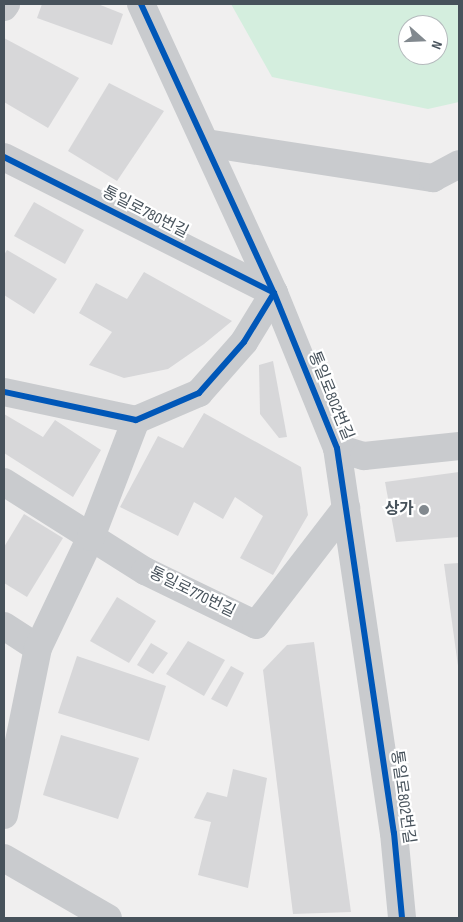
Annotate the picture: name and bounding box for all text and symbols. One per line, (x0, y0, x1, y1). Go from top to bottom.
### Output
north arrow (398, 15, 448, 65)
text: N (427, 39, 446, 51)
street label: 통일로780번길 (99, 183, 191, 243)
street label: 통일로802번길 (303, 349, 357, 443)
place label: 상가 (385, 500, 414, 520)
marker: 상가 (418, 504, 430, 516)
street label: 통일로770번길 (146, 564, 238, 622)
street label: 통일로802번길 (386, 749, 418, 845)

